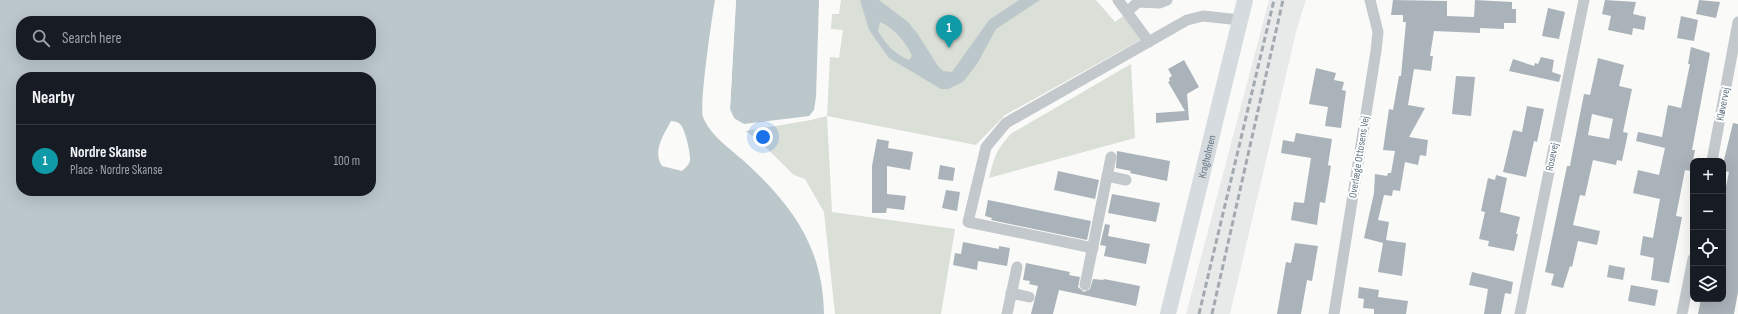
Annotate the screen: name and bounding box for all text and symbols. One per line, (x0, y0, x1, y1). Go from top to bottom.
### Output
pin: 1 (936, 15, 962, 48)
search box (16, 16, 376, 60)
icon: search (30, 27, 52, 49)
text: Search here (62, 29, 122, 48)
street label: Kløvervej (1713, 86, 1733, 122)
text: Nearby (32, 88, 75, 108)
street label: Overlæge Ottosens Vej (1346, 115, 1372, 199)
your location (753, 127, 773, 147)
street label: Kragholmen (1195, 133, 1218, 180)
street label: Rosevej (1543, 142, 1561, 172)
text: Nordre Skanse (70, 143, 147, 162)
text: 1 (42, 153, 48, 169)
text: 100 m (333, 153, 360, 169)
map controls (1690, 158, 1726, 302)
button: + (1690, 158, 1726, 194)
text: Place · Nordre Skanse (70, 162, 163, 178)
button: − (1690, 194, 1726, 230)
button: locate (1690, 230, 1726, 266)
button: layers (1690, 266, 1726, 302)

